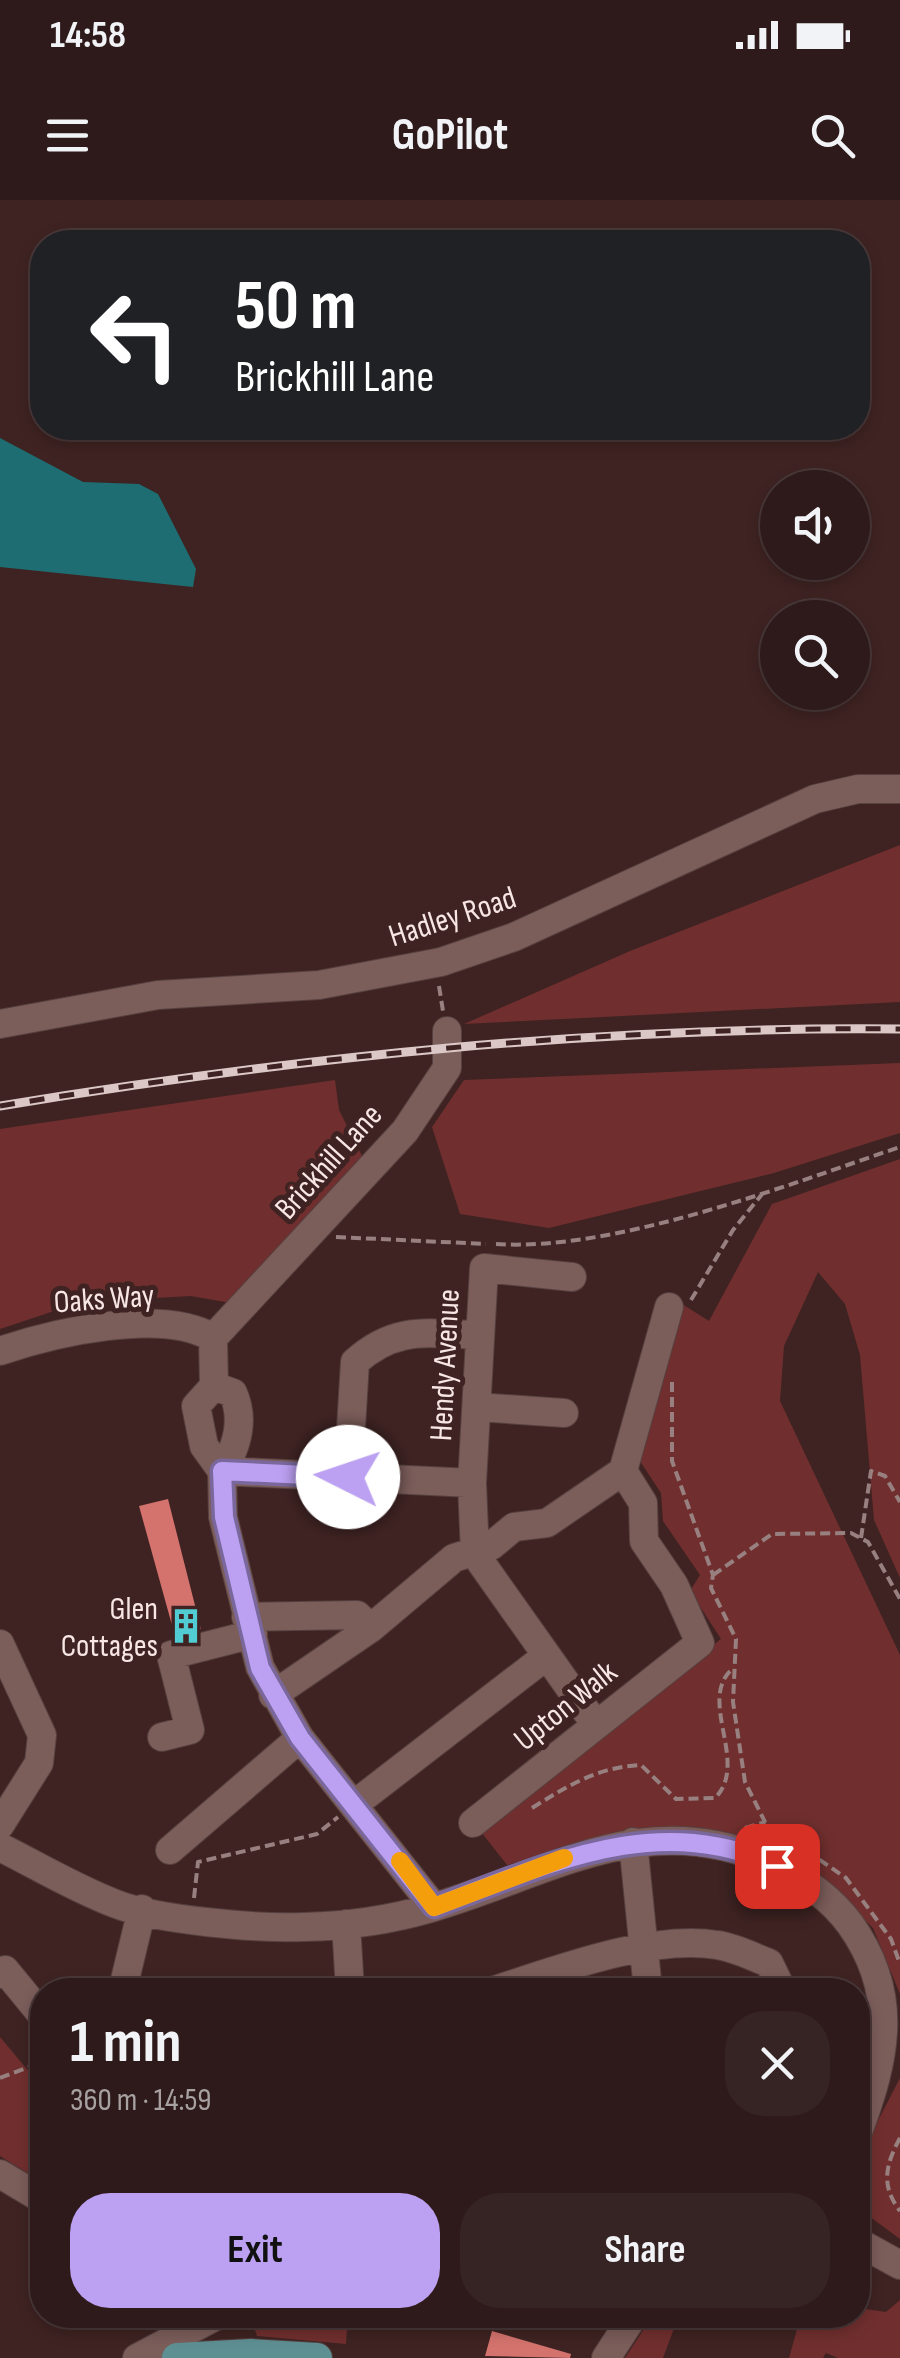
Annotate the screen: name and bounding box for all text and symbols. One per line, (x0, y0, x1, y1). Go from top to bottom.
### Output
text: 14:58 (50, 13, 126, 58)
icon: menu (40, 108, 95, 163)
text: GoPilot (392, 108, 508, 163)
icon: search (805, 108, 860, 163)
text: 50 m (235, 265, 356, 349)
icon: left (70, 270, 200, 400)
text: Brickhill Lane (235, 350, 434, 405)
map controls (760, 470, 870, 710)
button: sound (760, 470, 870, 580)
button: search (760, 600, 870, 710)
street label: Hadley Road (384, 879, 521, 956)
street label: Brickhill Lane (267, 1096, 391, 1228)
street label: Oaks Way (53, 1277, 156, 1322)
street label: Hendy Avenue (422, 1288, 469, 1442)
position arrow (296, 1425, 400, 1529)
place label: Glen Cottages (61, 1590, 158, 1666)
building icon: Glen Cottages (167, 1607, 205, 1645)
street label: Upton Walk (507, 1653, 625, 1759)
pin (735, 1824, 820, 1909)
icon: arrive (750, 1839, 805, 1894)
text: 1 min (70, 2007, 182, 2079)
button: close (725, 2011, 830, 2116)
text: 360 m · 14:59 (70, 2081, 211, 2120)
button: Exit (70, 2193, 440, 2308)
button: Share (460, 2193, 830, 2308)

